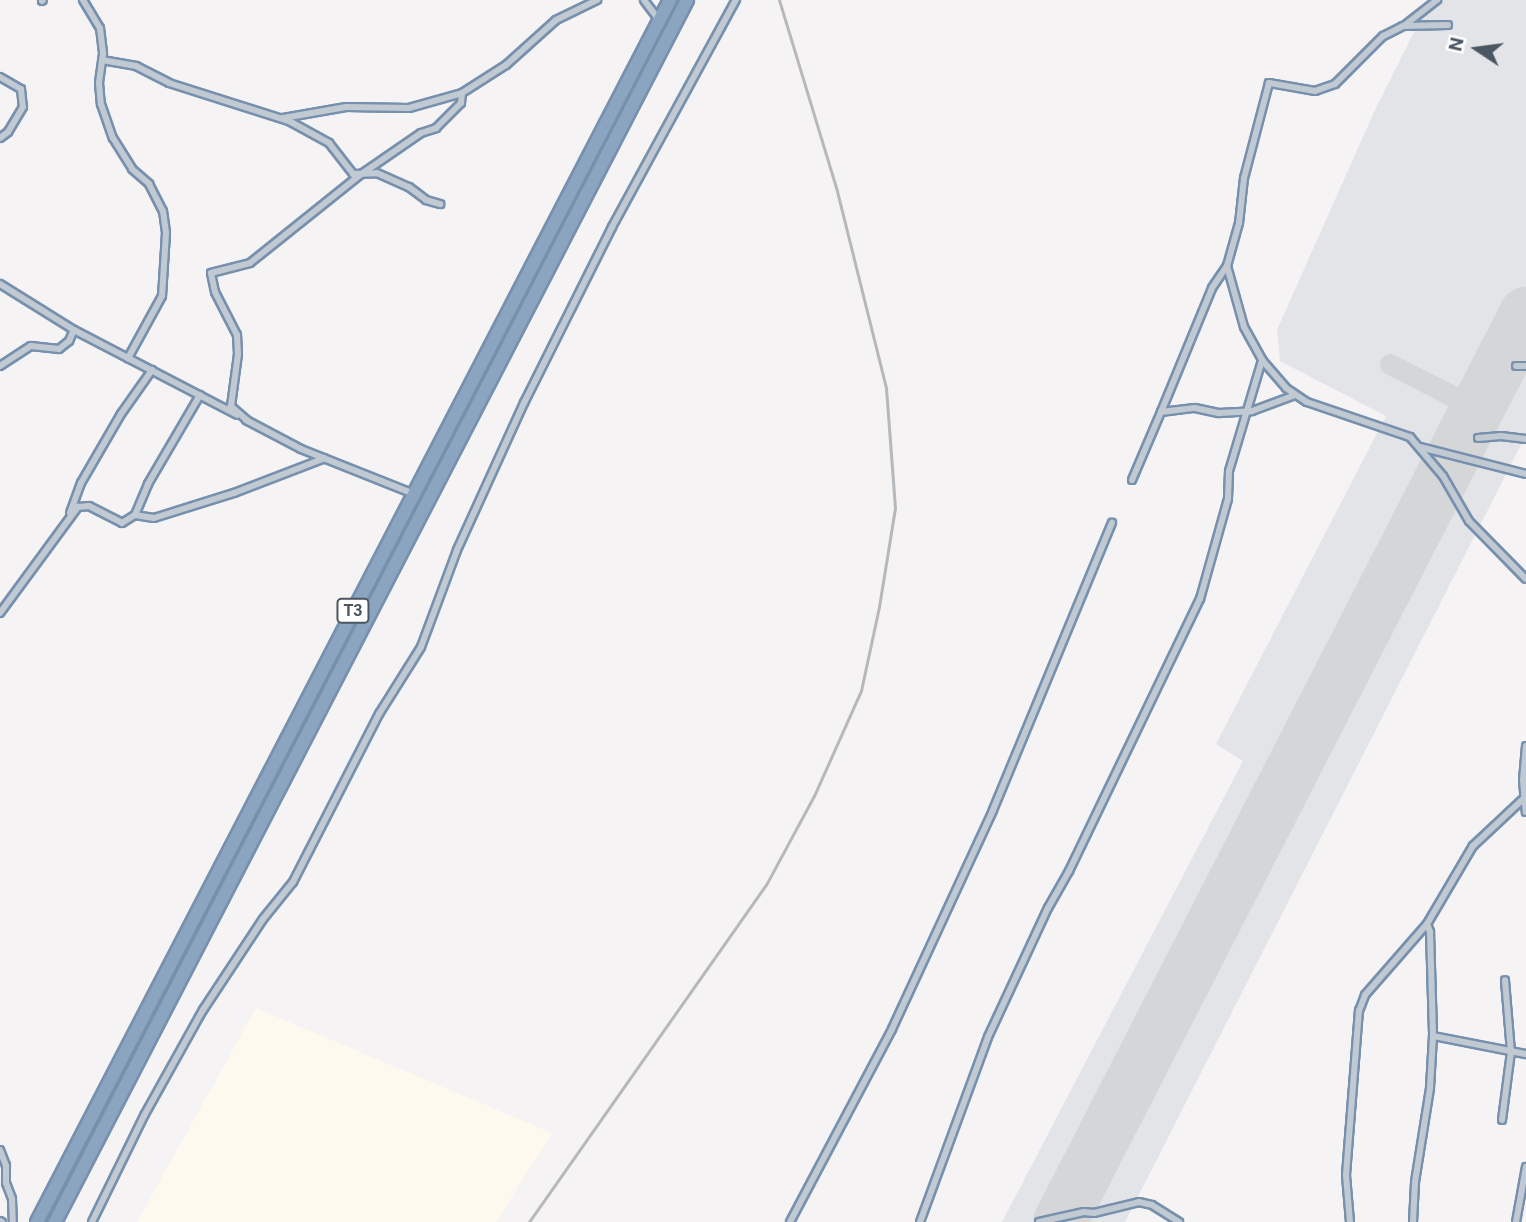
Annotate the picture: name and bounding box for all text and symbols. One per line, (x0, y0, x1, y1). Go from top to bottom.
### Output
north arrow (1442, 14, 1512, 84)
text: N (1443, 35, 1469, 53)
road number: T3 (336, 598, 370, 624)

